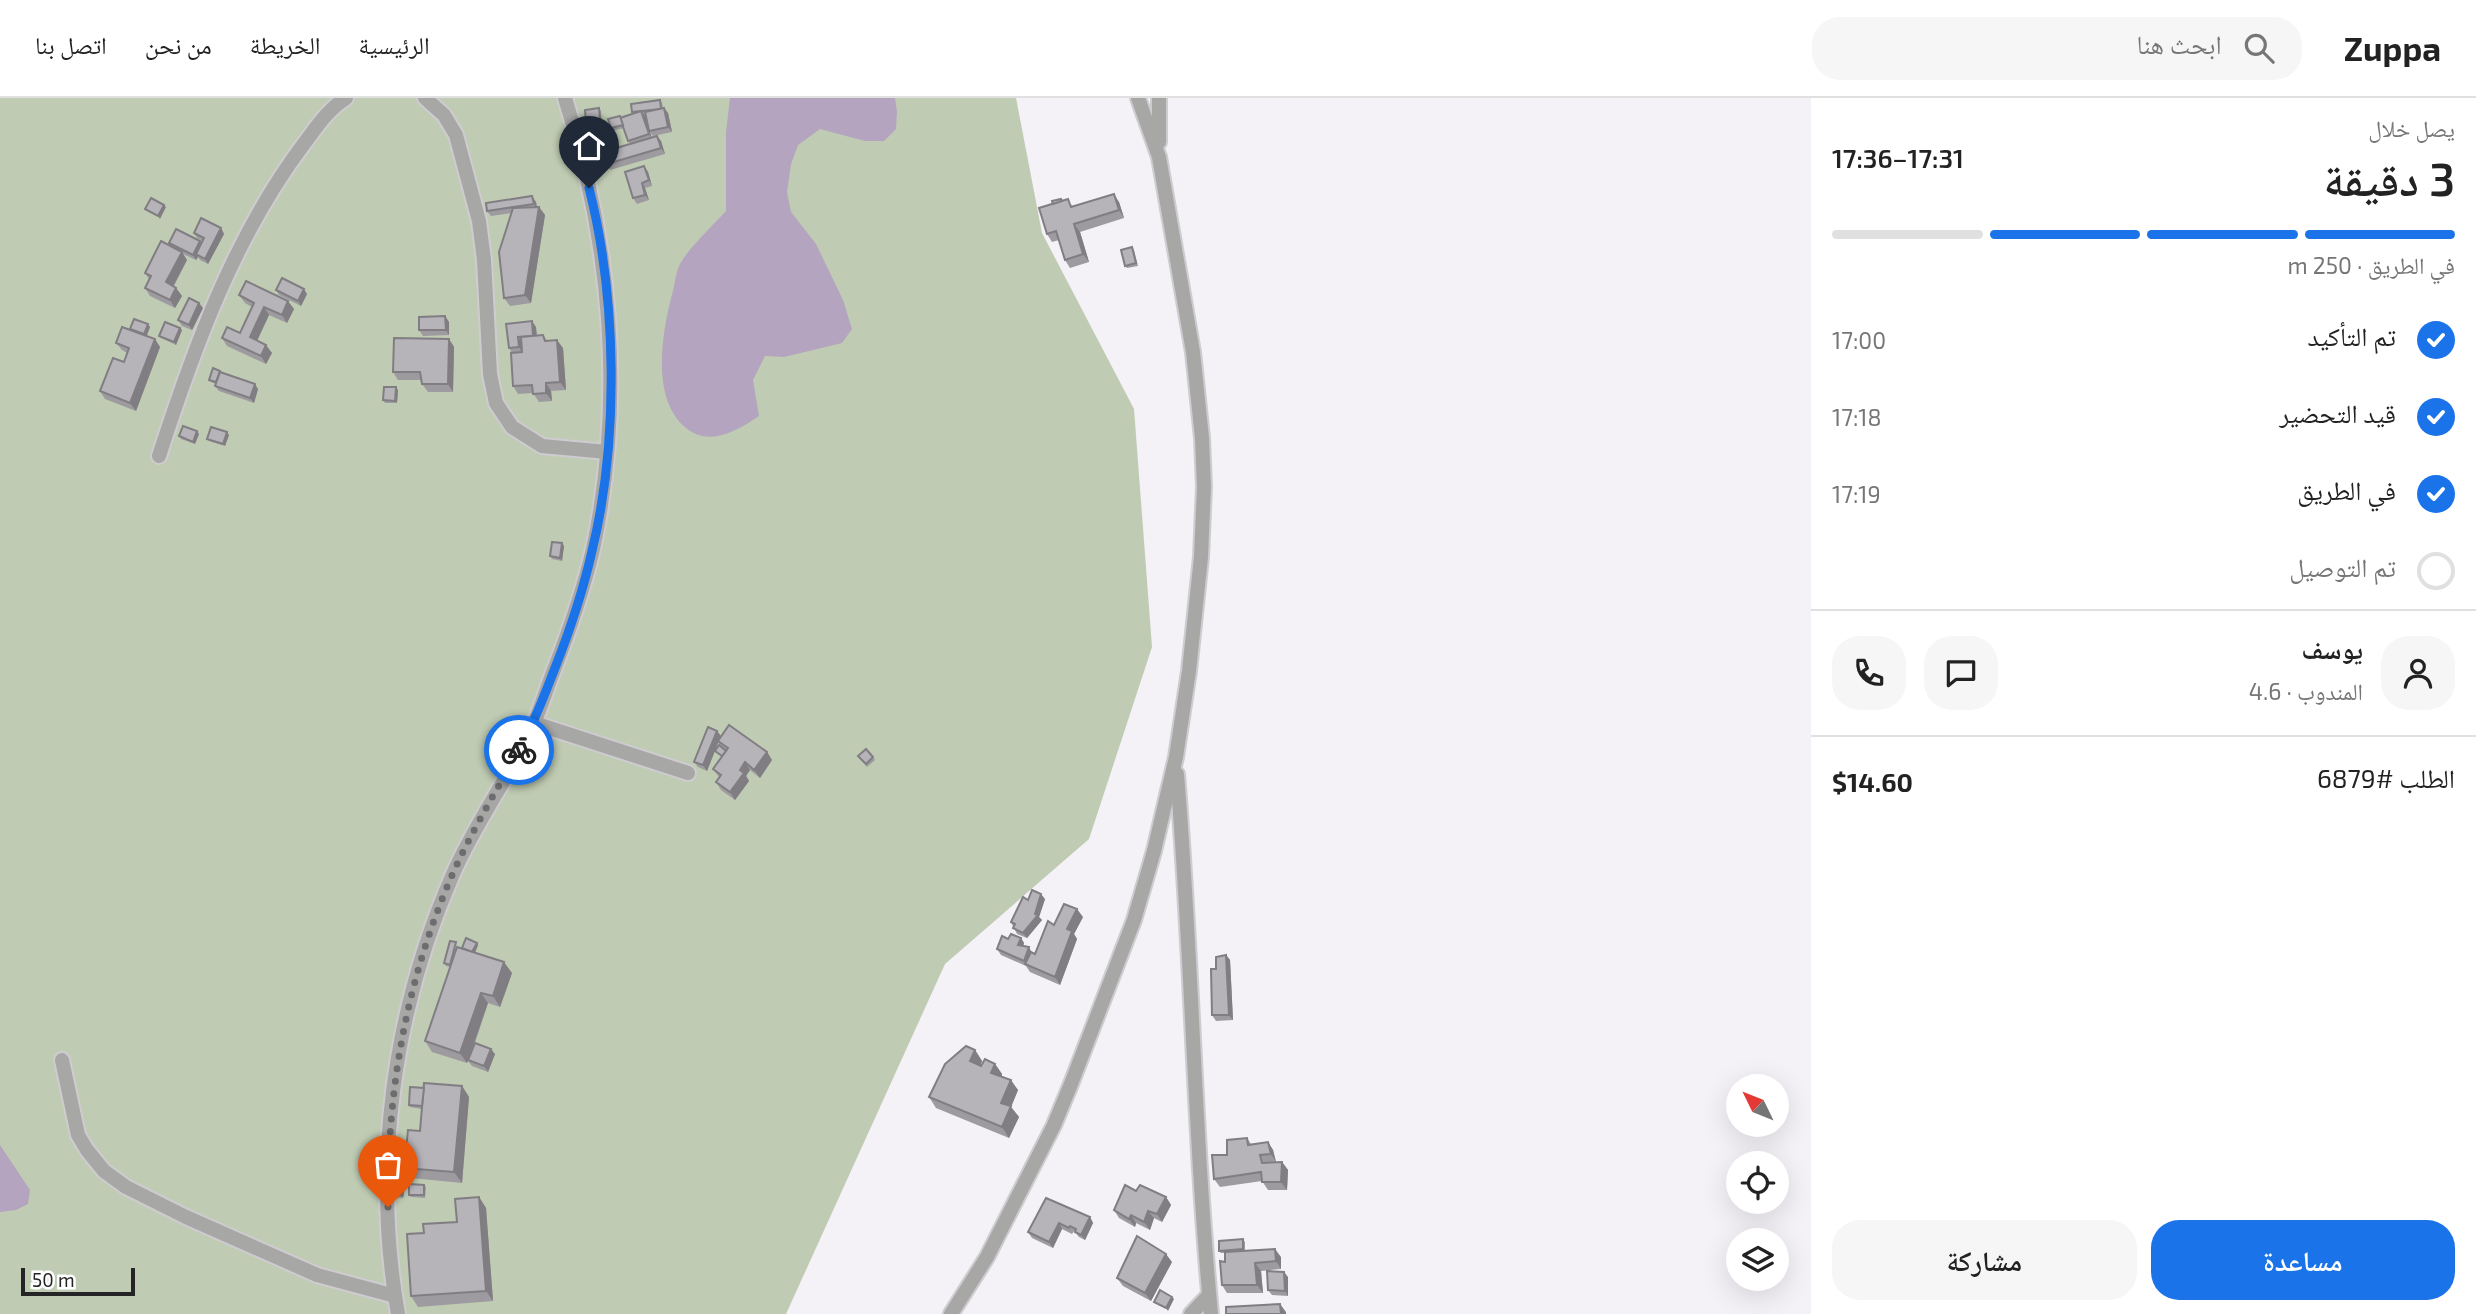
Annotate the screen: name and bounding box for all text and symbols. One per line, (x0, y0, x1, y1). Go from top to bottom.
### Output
search box (1812, 17, 2302, 80)
text: ابحث هنا (2137, 28, 2222, 59)
text: Zuppa (2344, 28, 2441, 68)
icon: search (2240, 29, 2278, 67)
text: اتصل بنا (35, 30, 107, 59)
text: من نحن (145, 30, 212, 59)
text: الخريطة (250, 30, 320, 59)
text: الرئيسية (358, 30, 430, 59)
text: يصل خلال (2368, 114, 2455, 142)
pin (559, 116, 619, 188)
icon: home (570, 127, 608, 165)
text: 17:31–17:36 (1832, 142, 1964, 173)
text: 3 دقيقة (2323, 150, 2455, 205)
text: في الطريق · 250 m (2288, 251, 2455, 279)
text: تم التأكيد (2307, 320, 2396, 351)
icon: check (2417, 321, 2455, 359)
text: 17:00 (1832, 326, 1886, 354)
text: قيد التحضير (2279, 397, 2396, 428)
icon: check (2417, 398, 2455, 436)
text: 17:18 (1832, 403, 1881, 431)
text: في الطريق (2297, 474, 2396, 505)
icon: check (2417, 475, 2455, 513)
text: 17:19 (1832, 480, 1881, 508)
text: تم التوصيل (2289, 551, 2396, 582)
text: يوسف (2302, 633, 2363, 664)
button: phone (1832, 636, 1906, 710)
button: chat (1924, 636, 1998, 710)
button: person (2381, 636, 2455, 710)
text: المندوب · 4.6 (2249, 677, 2363, 705)
courier (484, 715, 554, 785)
icon: bike (500, 731, 538, 769)
text: الطلب #6879 (2317, 762, 2455, 793)
text: $14.60 (1832, 766, 1913, 797)
north arrow (1726, 1074, 1788, 1138)
map controls (1726, 1074, 1789, 1291)
pin (358, 1135, 418, 1207)
icon: bag (369, 1146, 407, 1184)
button: locate (1726, 1151, 1789, 1214)
button: مشاركة (1832, 1220, 2137, 1300)
button: مساعدة (2151, 1220, 2455, 1300)
button: layers (1726, 1228, 1789, 1291)
scale bar (21, 1265, 135, 1297)
text: 50 m (32, 1268, 75, 1291)

